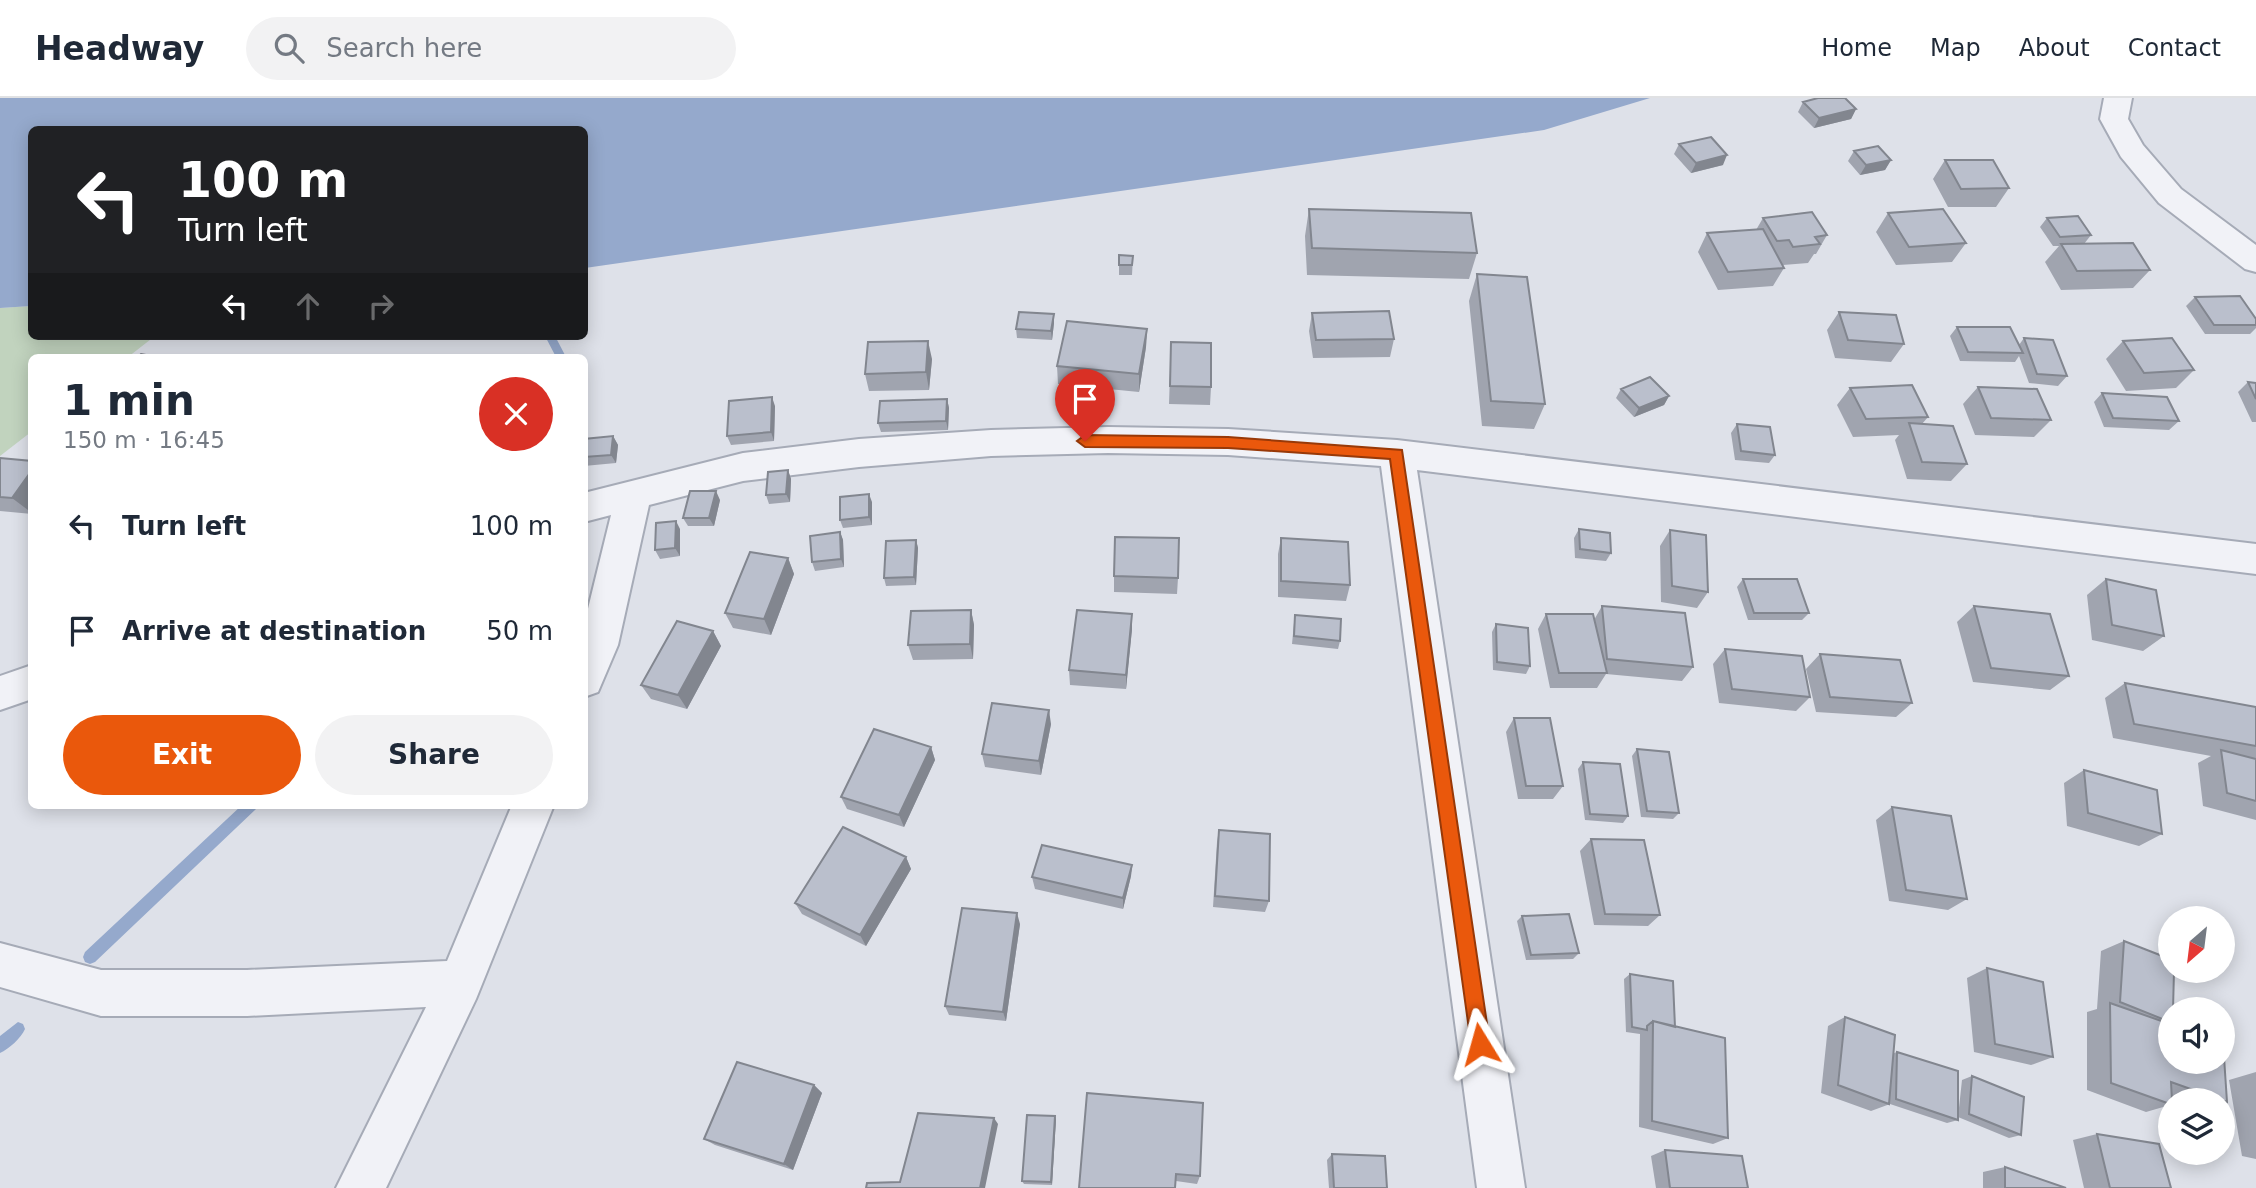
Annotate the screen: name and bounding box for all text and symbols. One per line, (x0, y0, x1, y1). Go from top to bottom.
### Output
search box (246, 17, 736, 80)
text: Headway (35, 29, 204, 68)
icon: search (270, 29, 308, 67)
text: Search here (326, 33, 482, 63)
text: Home (1821, 34, 1892, 62)
text: Map (1930, 34, 1981, 62)
text: About (2019, 34, 2090, 62)
text: Contact (2128, 34, 2221, 62)
text: 100 m (178, 152, 348, 209)
icon: left (63, 154, 154, 245)
text: Turn left (178, 211, 308, 249)
icon: left (216, 287, 254, 325)
icon: ahead (289, 287, 327, 325)
icon: right (362, 287, 400, 325)
pin (1055, 369, 1115, 441)
text: 1 min (63, 376, 195, 425)
button: close (479, 377, 553, 451)
icon: arrive (1066, 380, 1104, 418)
text: 150 m · 16:45 (63, 427, 225, 453)
icon: left (63, 507, 101, 545)
text: Turn left (122, 511, 246, 541)
text: 100 m (470, 511, 553, 541)
icon: arrive (63, 612, 101, 650)
text: Arrive at destination (122, 616, 426, 646)
text: 50 m (486, 616, 553, 646)
button: Exit (63, 715, 301, 795)
button: Share (315, 715, 553, 795)
north arrow (2158, 906, 2235, 984)
map controls (2158, 906, 2235, 1165)
button: sound (2158, 997, 2235, 1074)
position arrow (1443, 1007, 1517, 1081)
button: layers (2158, 1088, 2235, 1165)

